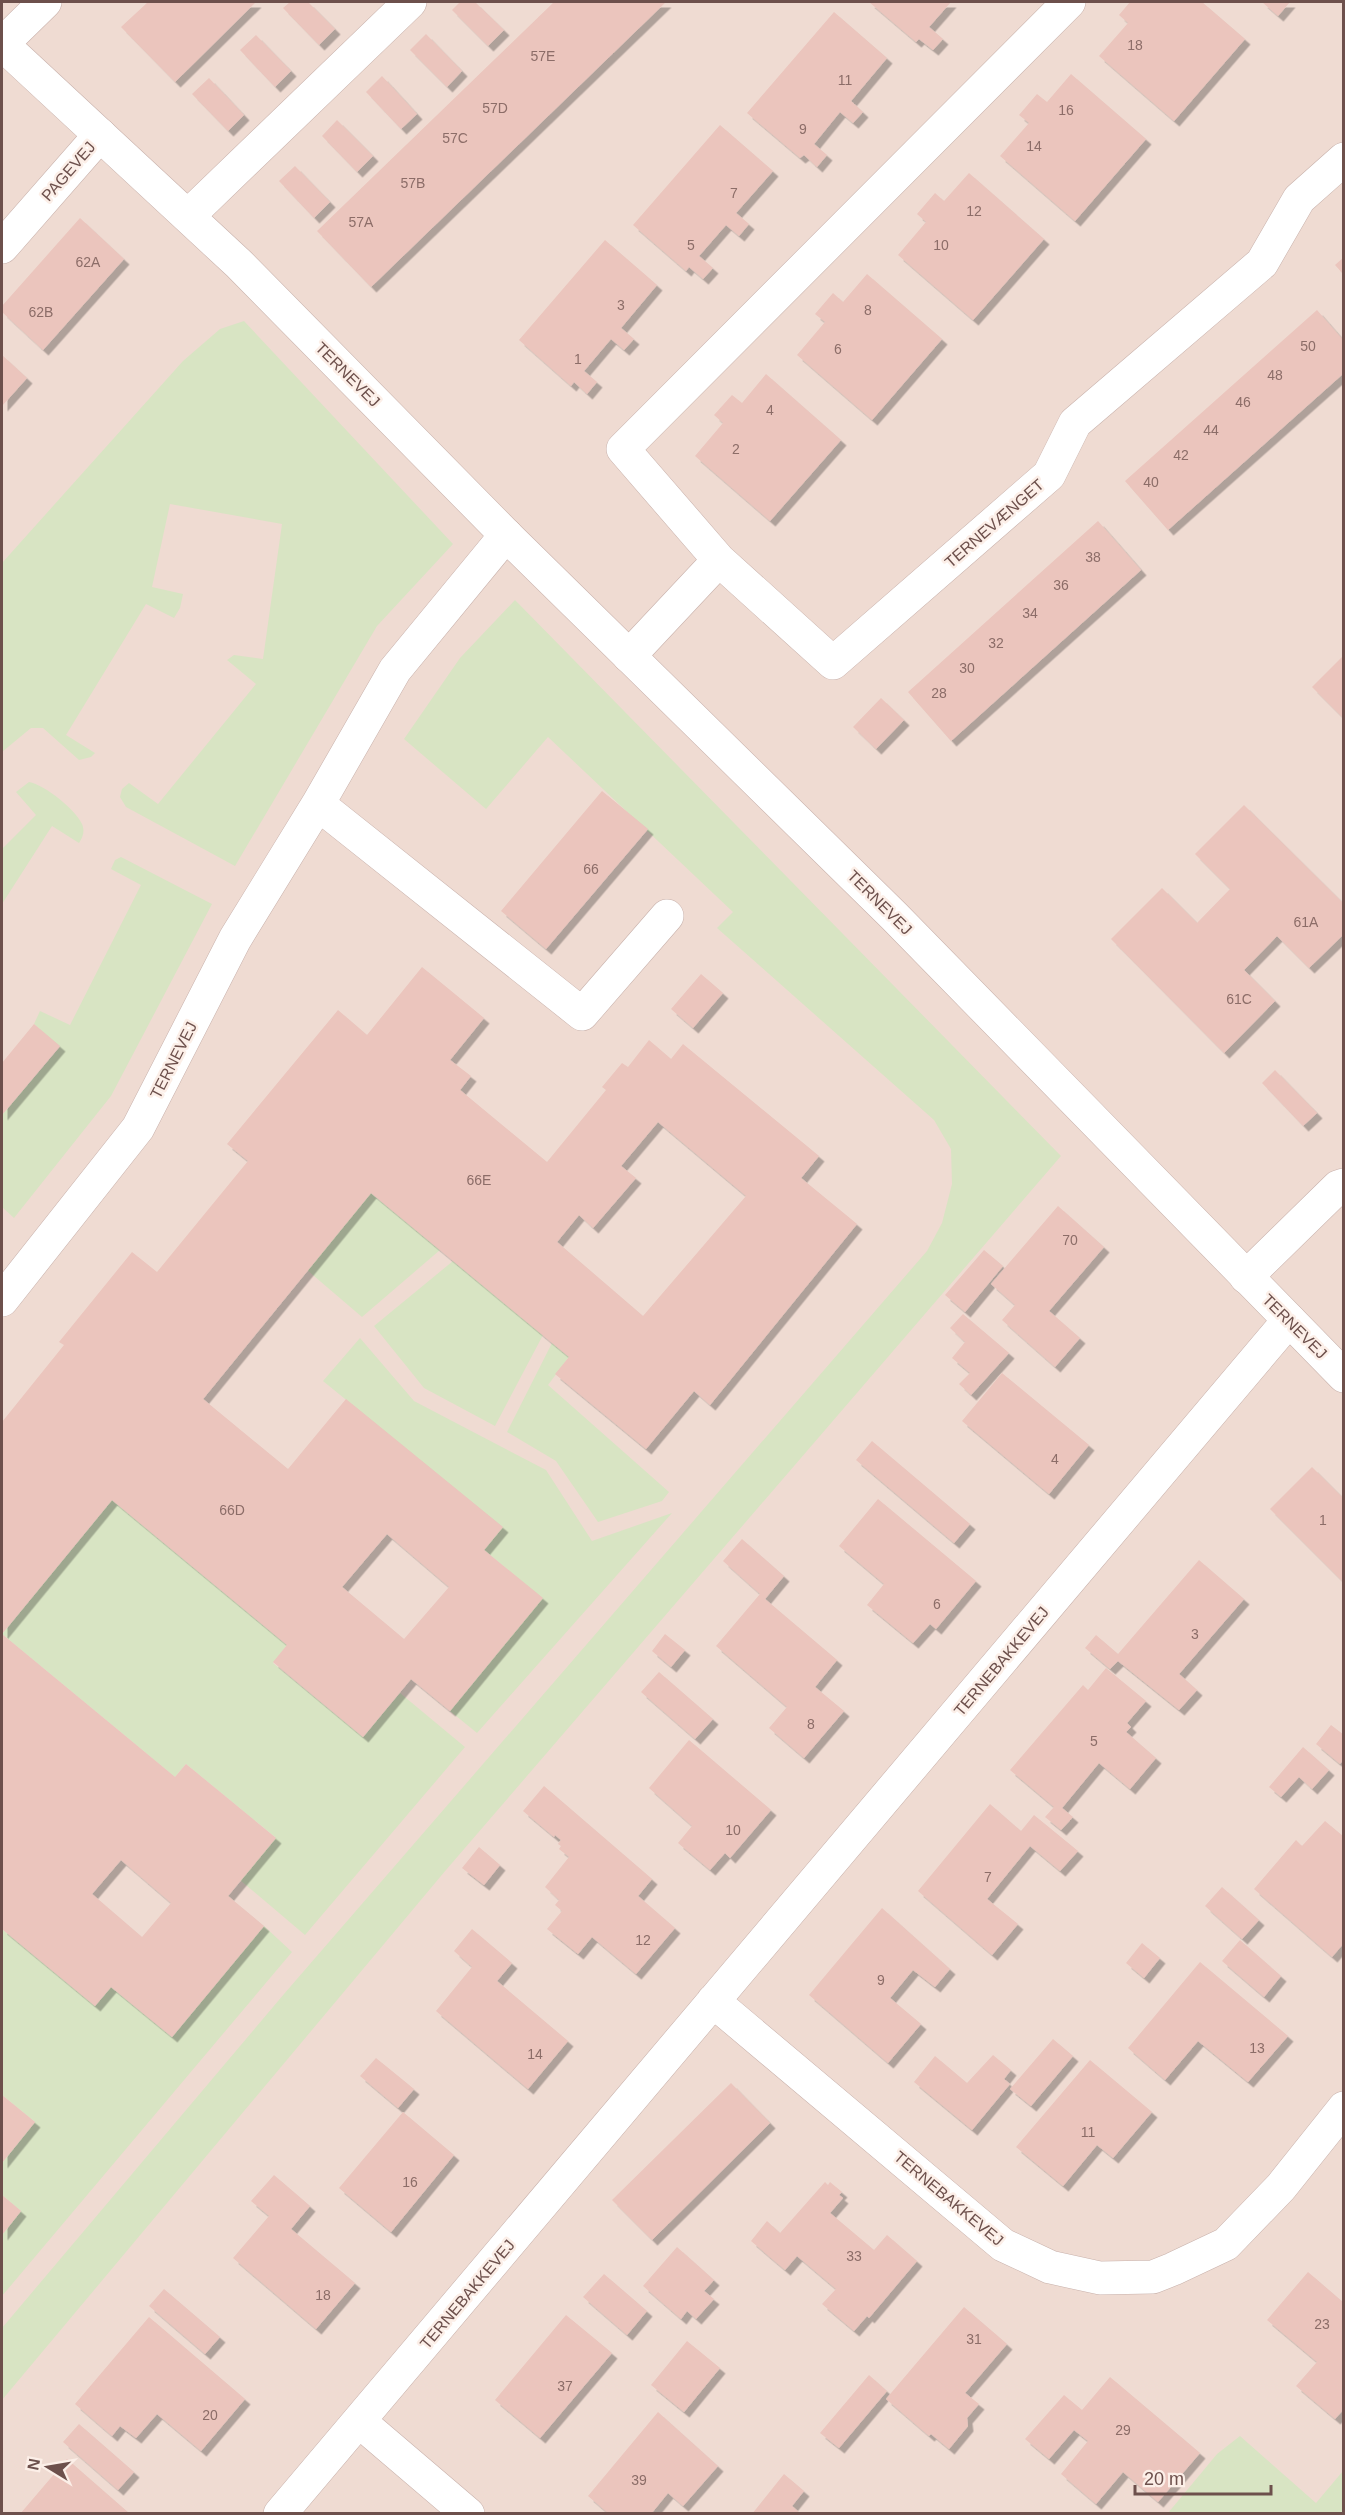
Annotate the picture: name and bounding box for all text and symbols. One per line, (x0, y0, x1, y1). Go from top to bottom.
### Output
house number: 18 (1127, 37, 1143, 53)
house number: 57E (531, 48, 555, 64)
house number: 11 (838, 72, 852, 88)
house number: 57D (482, 100, 508, 116)
house number: 16 (1058, 102, 1074, 118)
house number: 9 (799, 121, 807, 137)
house number: 57C (442, 130, 468, 146)
street label: PAGEVEJ (38, 138, 99, 204)
house number: 14 (1026, 138, 1042, 154)
house number: 57B (401, 175, 425, 191)
house number: 7 (730, 185, 738, 201)
house number: 12 (966, 203, 982, 219)
house number: 57A (349, 214, 374, 230)
house number: 5 (687, 237, 695, 253)
house number: 10 (933, 237, 949, 253)
house number: 62A (76, 254, 101, 270)
house number: 3 (617, 297, 625, 313)
house number: 8 (864, 302, 872, 318)
house number: 62B (29, 304, 53, 320)
house number: 50 (1300, 338, 1316, 354)
street label: TERNEVEJ (312, 339, 383, 410)
house number: 6 (834, 341, 842, 357)
house number: 1 (574, 351, 582, 367)
house number: 48 (1267, 367, 1283, 383)
house number: 46 (1235, 394, 1251, 410)
house number: 4 (766, 402, 774, 418)
house number: 44 (1203, 422, 1219, 438)
house number: 2 (732, 441, 740, 457)
house number: 42 (1173, 447, 1189, 463)
house number: 40 (1143, 474, 1159, 490)
street label: TERNEVÆNGET (941, 476, 1047, 571)
house number: 38 (1085, 549, 1101, 565)
house number: 36 (1053, 577, 1069, 593)
house number: 34 (1022, 605, 1038, 621)
house number: 32 (988, 635, 1004, 651)
house number: 30 (959, 660, 975, 676)
house number: 28 (931, 685, 947, 701)
house number: 66 (583, 861, 599, 877)
street label: TERNEVEJ (844, 867, 915, 938)
house number: 61A (1294, 914, 1319, 930)
house number: 61C (1226, 991, 1252, 1007)
street label: TERNEVEJ (147, 1019, 200, 1101)
house number: 66E (467, 1172, 491, 1188)
house number: 70 (1062, 1232, 1078, 1248)
street label: TERNEVEJ (1259, 1291, 1330, 1362)
house number: 4 (1051, 1451, 1059, 1467)
house number: 66D (219, 1502, 245, 1518)
house number: 1 (1319, 1512, 1327, 1528)
house number: 6 (933, 1596, 941, 1612)
street label: TERNEBAKKEVEJ (951, 1603, 1052, 1719)
house number: 3 (1191, 1626, 1199, 1642)
house number: 8 (807, 1716, 815, 1732)
house number: 5 (1090, 1733, 1098, 1749)
house number: 10 (725, 1822, 741, 1838)
house number: 7 (984, 1869, 992, 1885)
house number: 12 (635, 1932, 651, 1948)
house number: 9 (877, 1972, 885, 1988)
house number: 13 (1249, 2040, 1265, 2056)
house number: 14 (527, 2046, 543, 2062)
house number: 11 (1081, 2124, 1095, 2140)
street label: TERNEBAKKEVEJ (891, 2148, 1007, 2249)
house number: 16 (402, 2174, 418, 2190)
street label: TERNEBAKKEVEJ (417, 2236, 518, 2352)
house number: 33 (846, 2248, 862, 2264)
house number: 18 (315, 2287, 331, 2303)
house number: 23 (1314, 2316, 1330, 2332)
house number: 31 (966, 2331, 982, 2347)
house number: 37 (557, 2378, 573, 2394)
house number: 20 (202, 2407, 218, 2423)
house number: 29 (1115, 2422, 1131, 2438)
north arrow (18, 2437, 78, 2497)
text: N (24, 2457, 43, 2472)
scale bar (1135, 2458, 1272, 2496)
text: 20 m (1144, 2469, 1184, 2489)
house number: 39 (631, 2472, 647, 2488)

